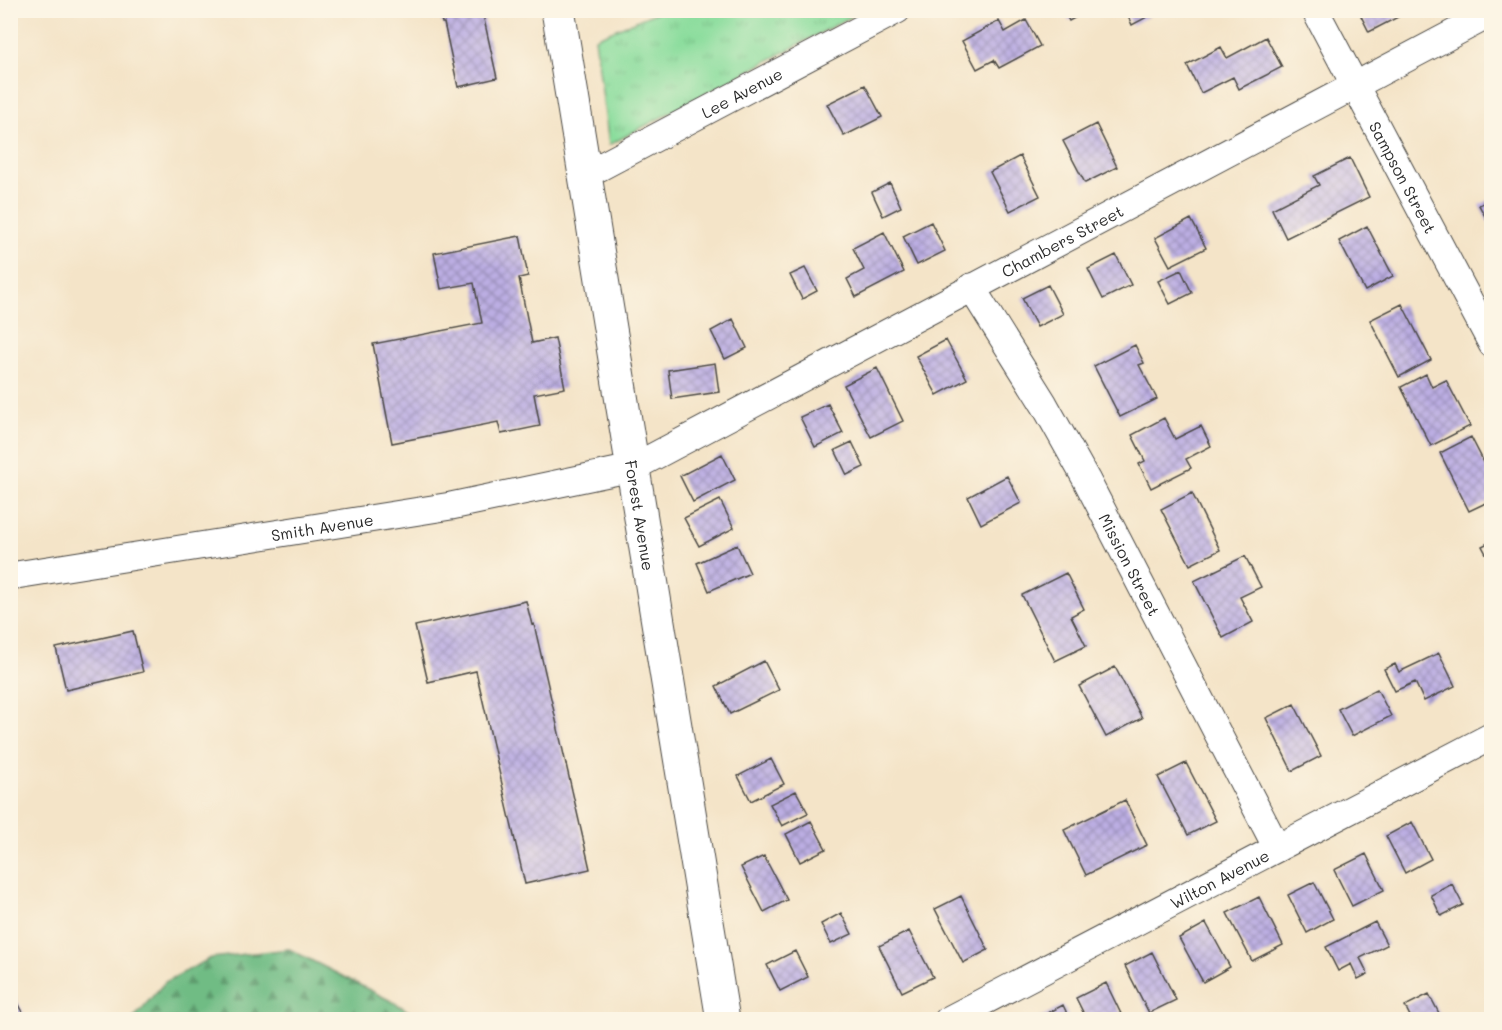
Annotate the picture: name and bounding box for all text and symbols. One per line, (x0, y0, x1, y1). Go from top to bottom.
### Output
street label: Lee Avenue (697, 62, 786, 122)
street label: Sampson Street (1365, 117, 1442, 237)
street label: Chambers Street (997, 200, 1127, 281)
street label: Forest Avenue (621, 458, 660, 572)
street label: Smith Avenue (269, 508, 375, 545)
street label: Mission Street (1095, 510, 1165, 619)
street label: Wilton Avenue (1166, 844, 1272, 913)

